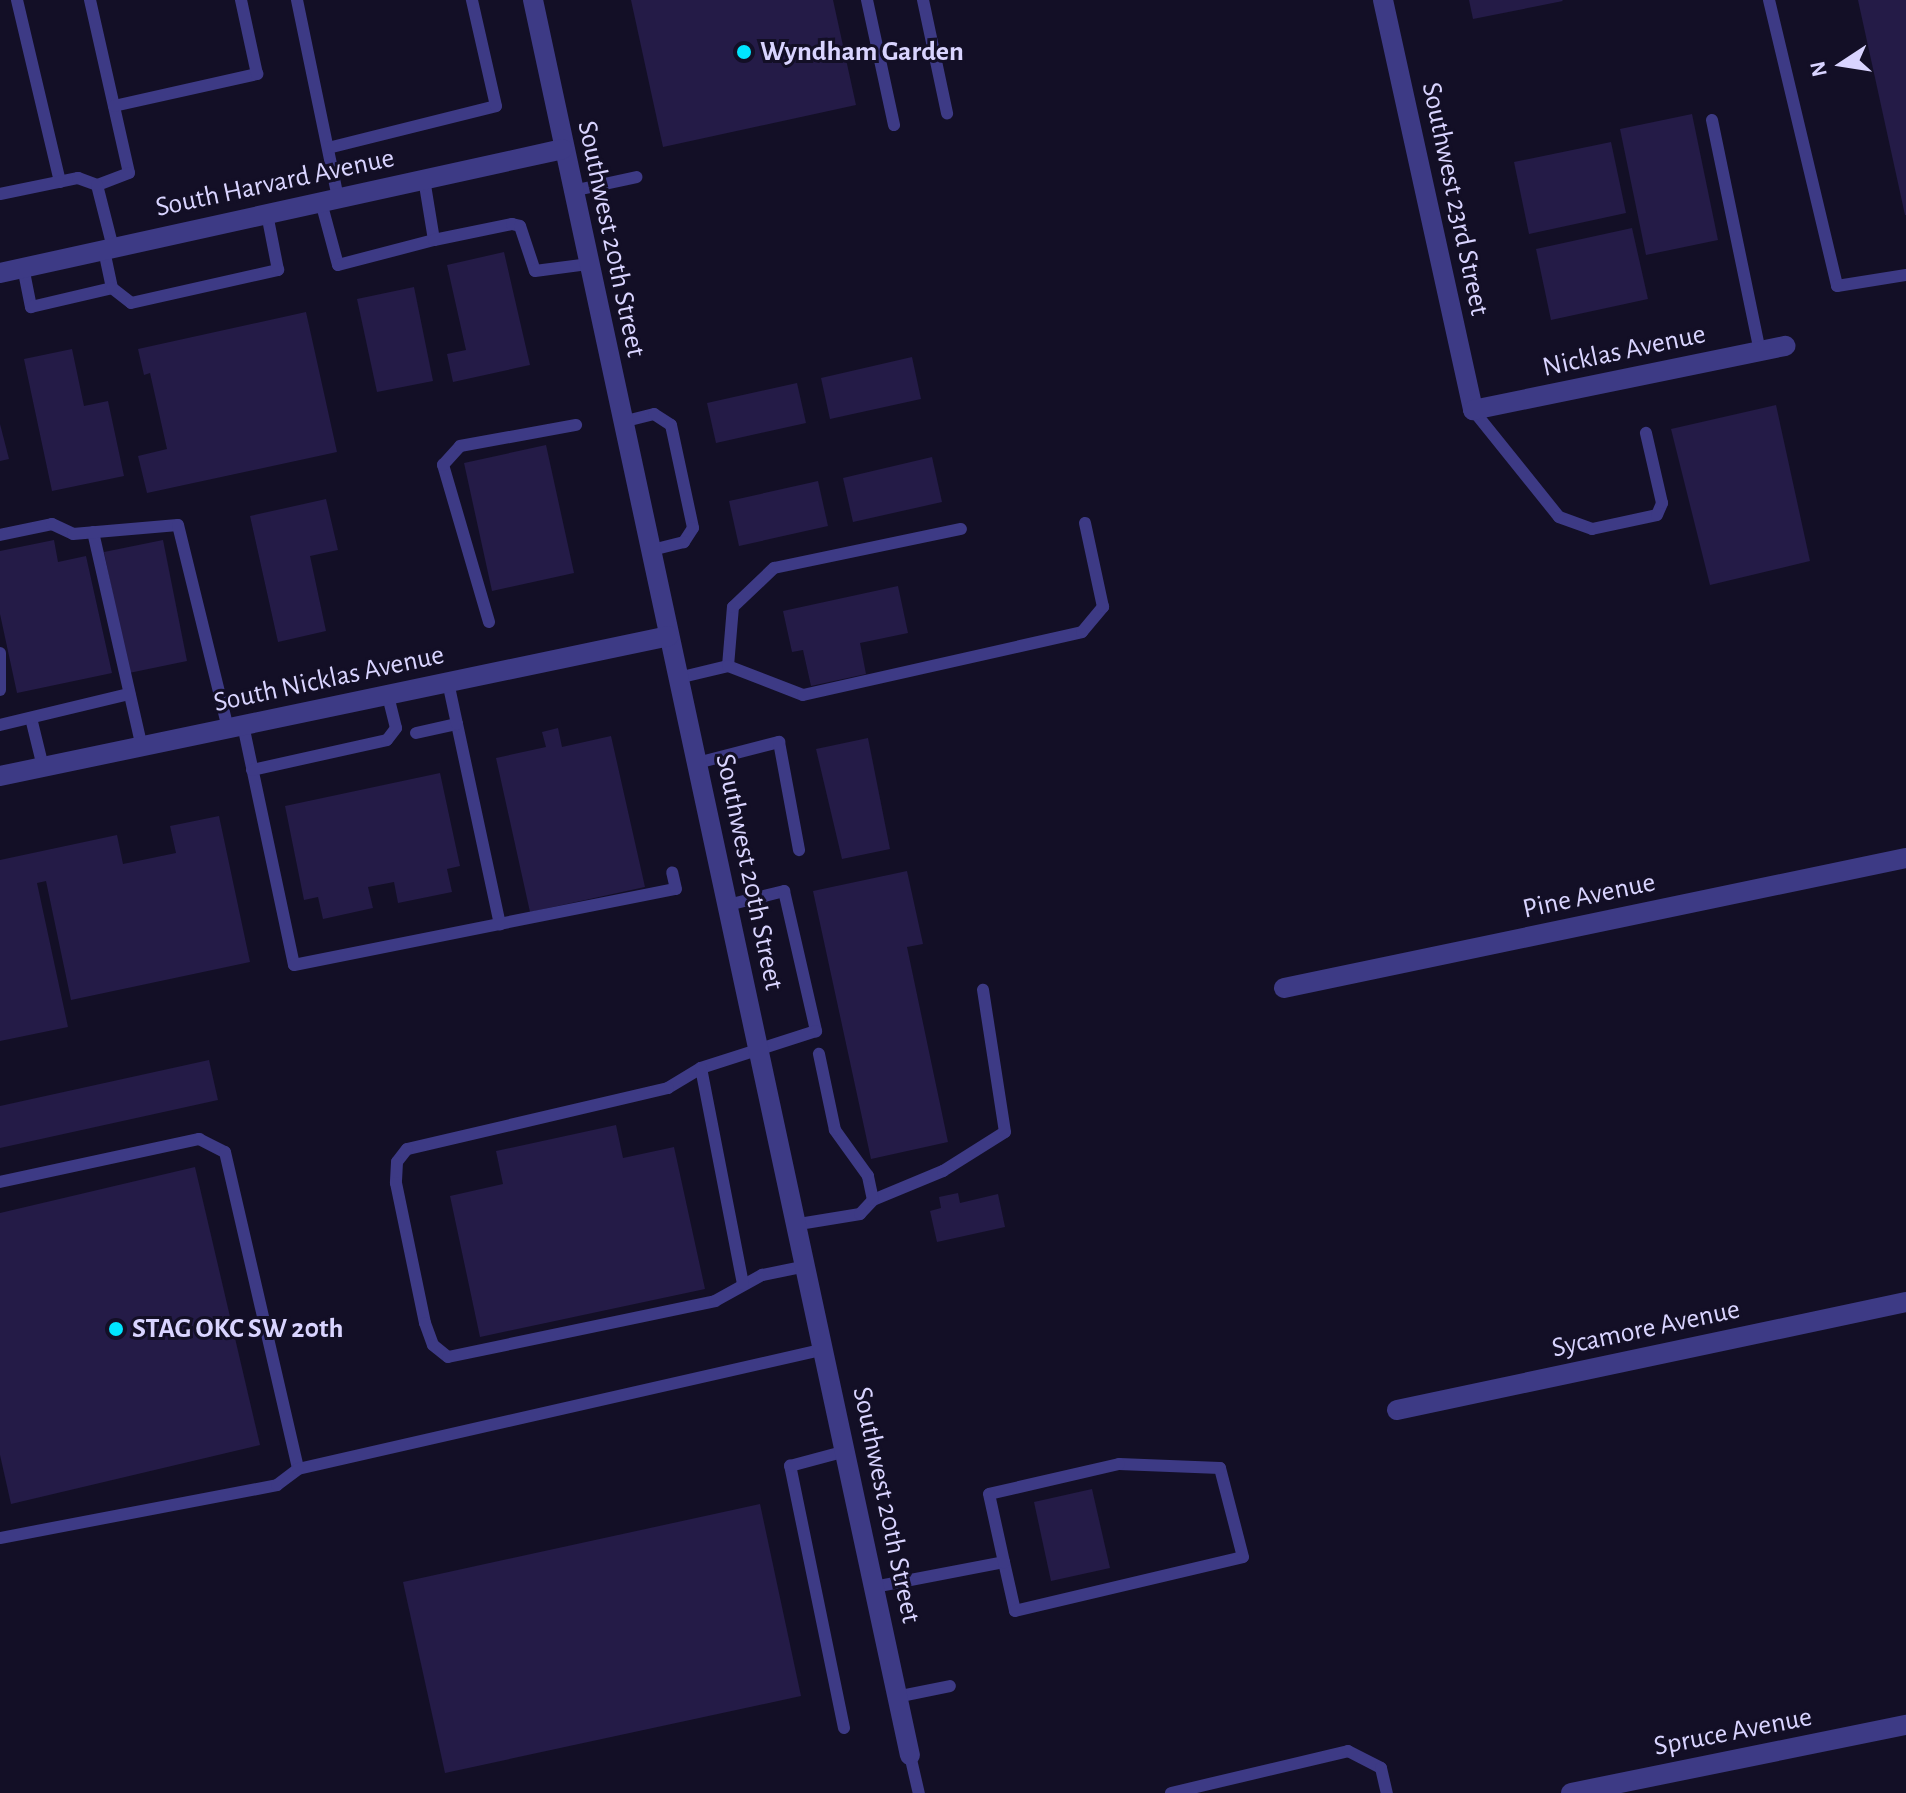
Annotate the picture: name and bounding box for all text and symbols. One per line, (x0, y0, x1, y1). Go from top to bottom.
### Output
north arrow (1802, 24, 1882, 104)
place label: Wyndham Garden (760, 35, 964, 69)
marker: Wyndham Garden (735, 43, 753, 61)
text: N (1806, 59, 1831, 79)
street label: Southwest 23rd Street (1414, 79, 1496, 319)
street label: Southwest 20th Street (570, 118, 652, 360)
street label: South Harvard Avenue (153, 141, 397, 225)
street label: Nicklas Avenue (1539, 317, 1709, 385)
street label: South Nicklas Avenue (211, 638, 447, 720)
street label: Southwest 20th Street (708, 751, 790, 993)
street label: Pine Avenue (1520, 866, 1658, 926)
street label: Sycamore Avenue (1549, 1293, 1743, 1365)
place label: STAG OKC SW 20th (132, 1312, 343, 1346)
marker: STAG OKC SW 20th (107, 1320, 125, 1338)
street label: Southwest 20th Street (845, 1384, 927, 1626)
street label: Spruce Avenue (1651, 1700, 1815, 1764)

